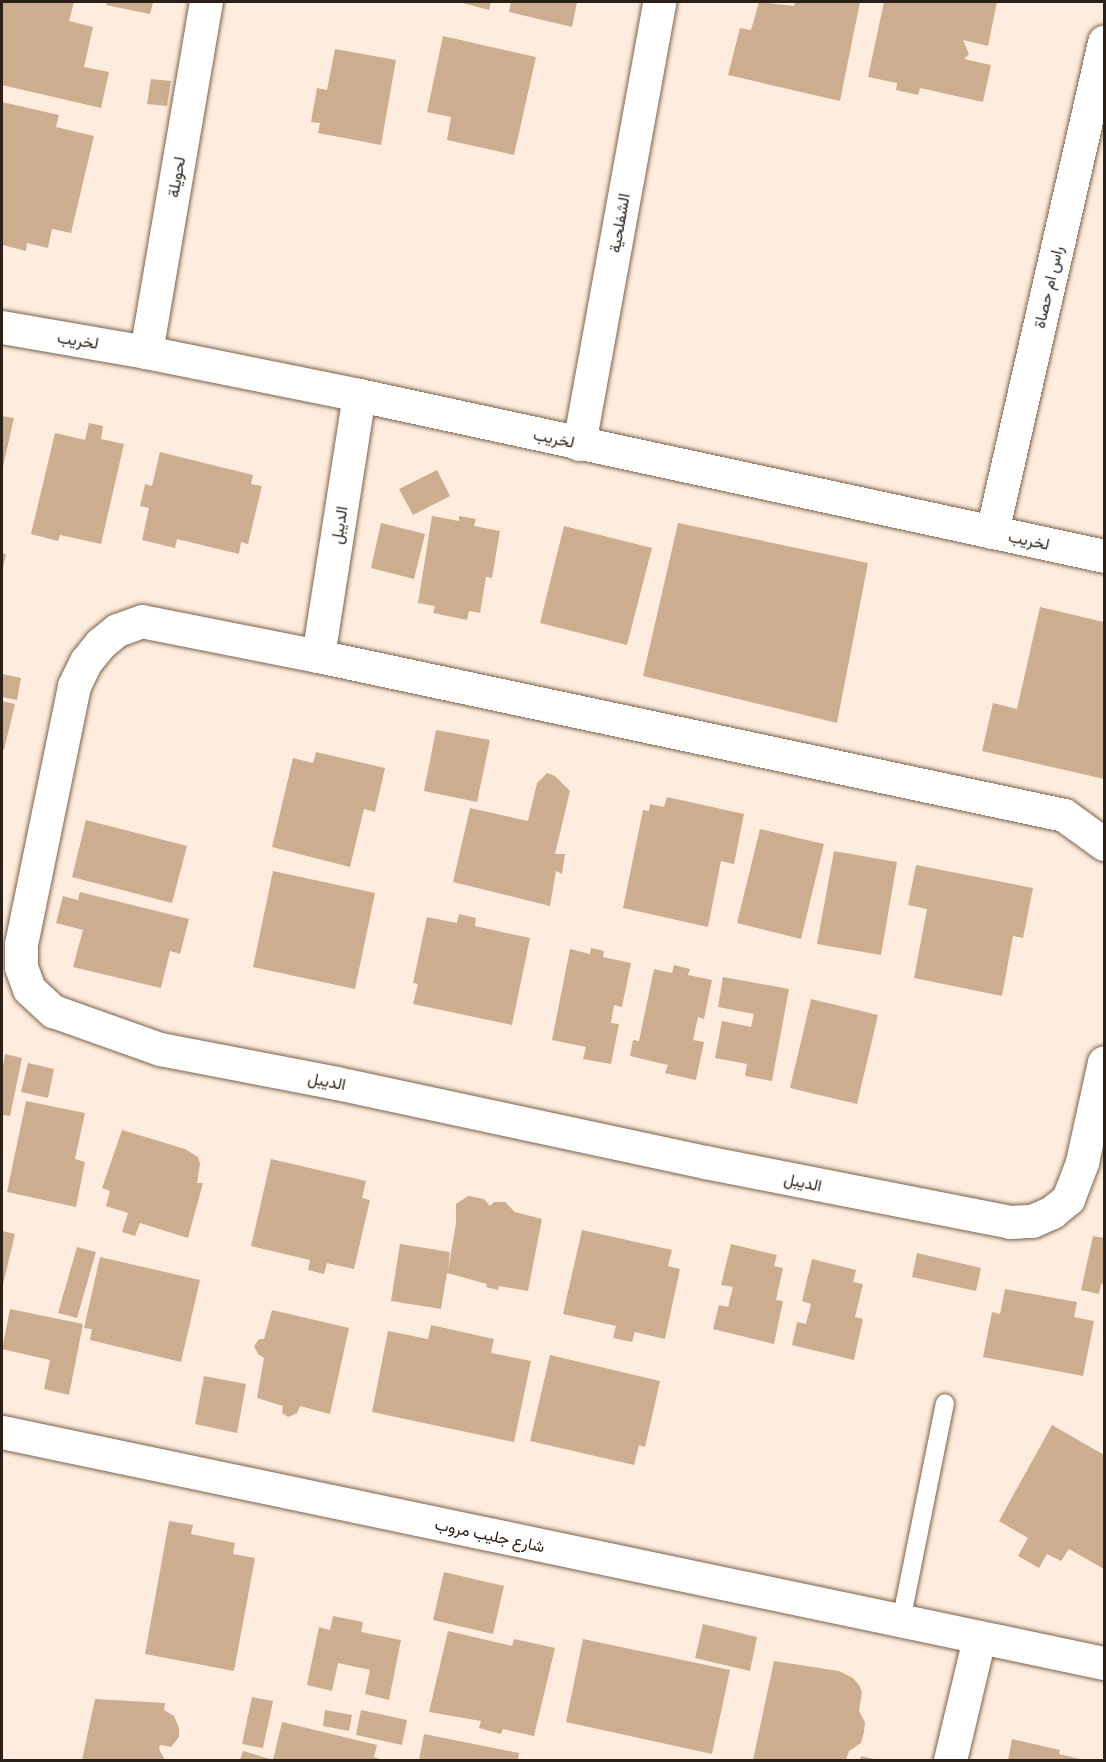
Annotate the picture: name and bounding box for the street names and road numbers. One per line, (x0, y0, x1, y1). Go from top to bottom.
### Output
street label: لحويلة (163, 155, 189, 199)
street label: الشفلحية (604, 192, 634, 254)
street label: راس ام حصاة (1029, 244, 1067, 330)
street label: لخريب (56, 327, 100, 353)
street label: لخريب (532, 424, 576, 452)
street label: الديبل (327, 505, 351, 545)
street label: لخريب (1007, 526, 1051, 554)
street label: الديبل (306, 1068, 348, 1094)
street label: الديبل (782, 1169, 824, 1195)
street label: شارع جليب مروب (433, 1514, 547, 1556)

